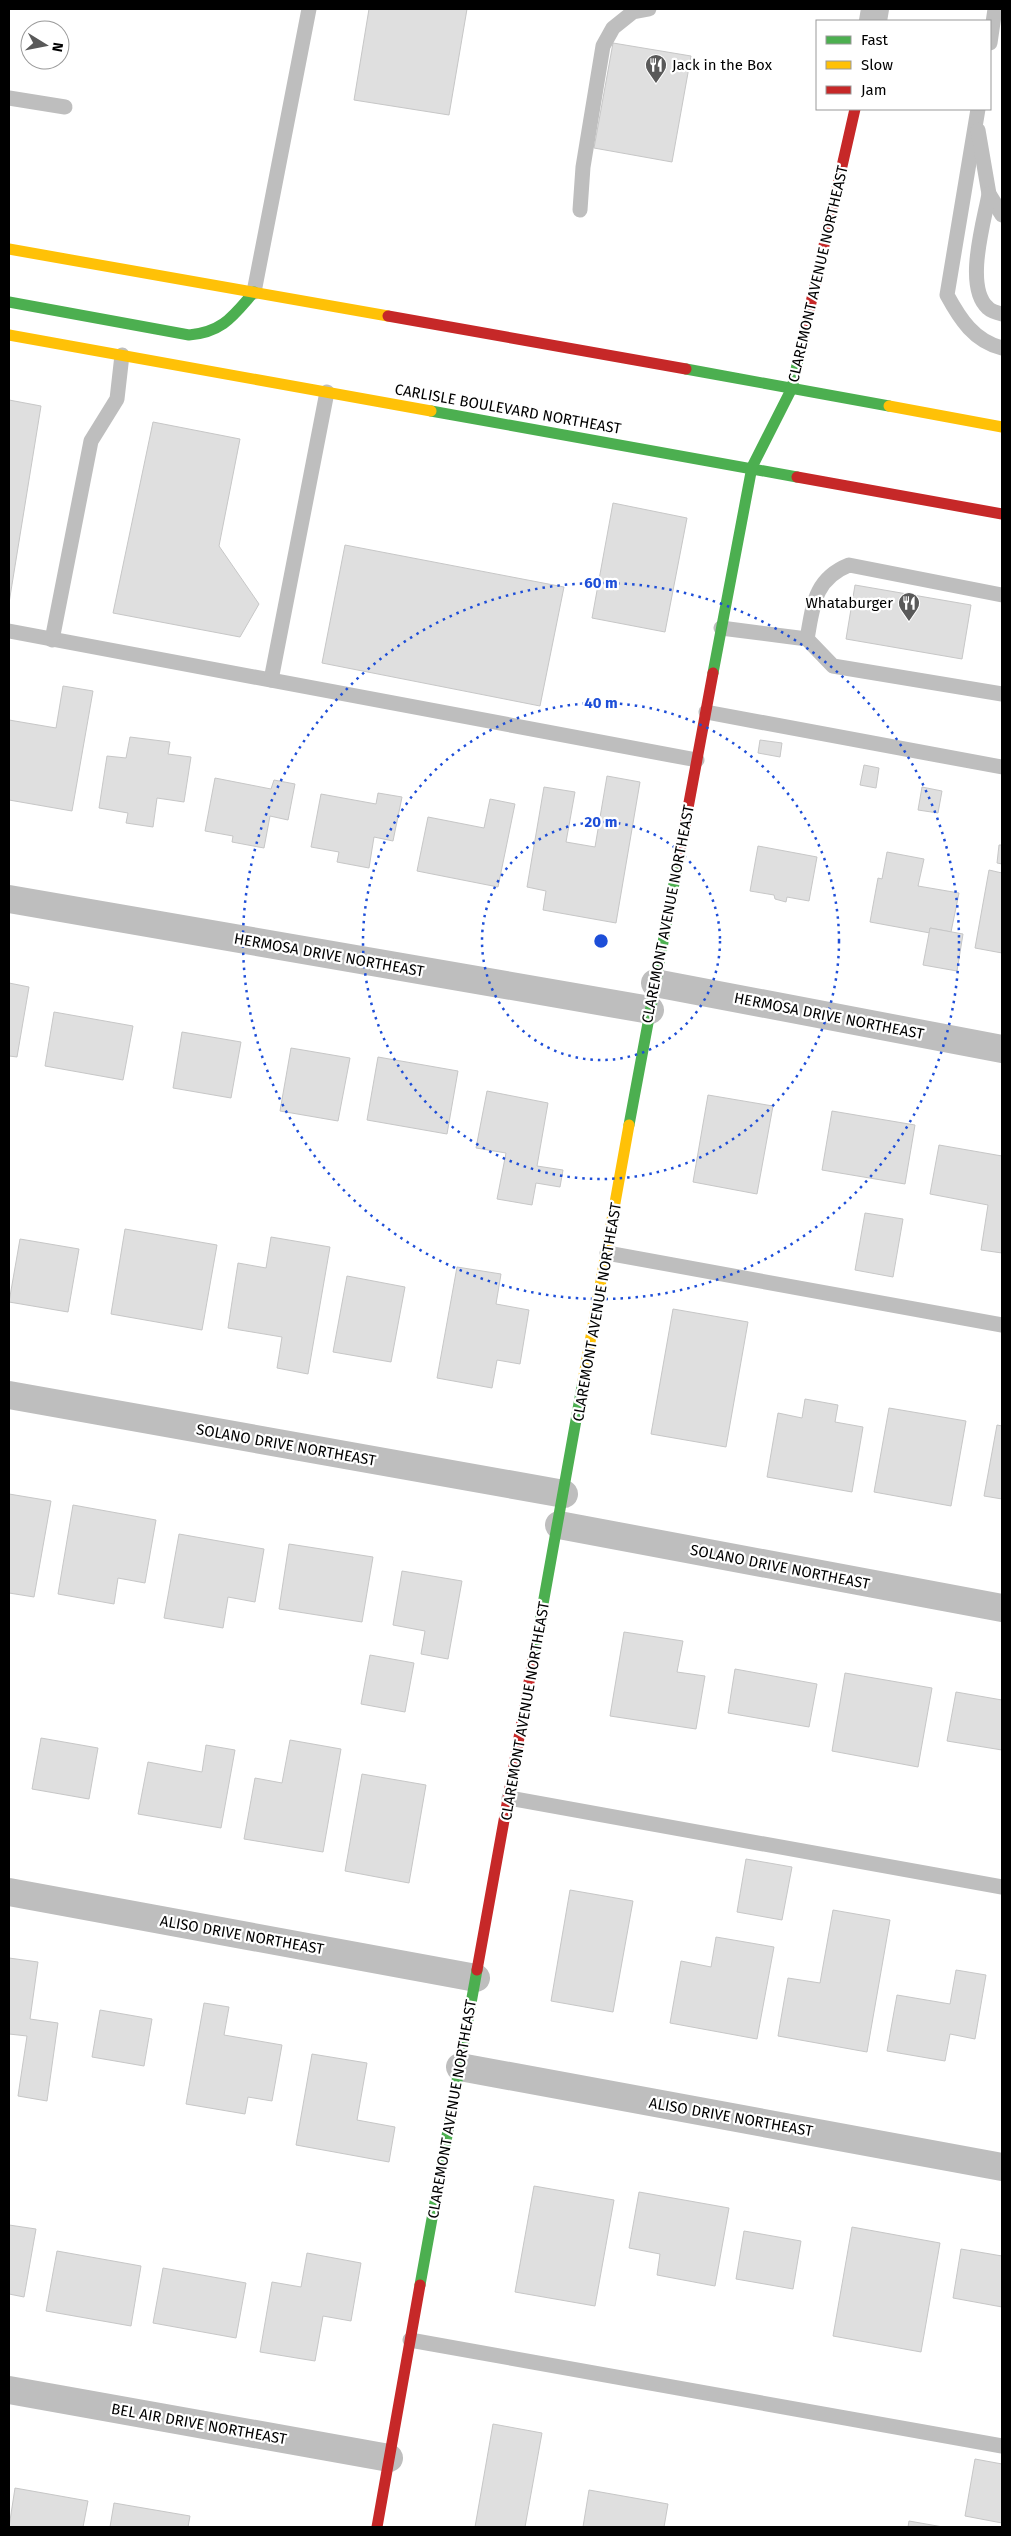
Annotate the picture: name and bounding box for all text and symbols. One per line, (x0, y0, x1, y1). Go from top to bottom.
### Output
north arrow (20, 20, 70, 70)
legend (816, 20, 991, 110)
text: Fast (861, 31, 888, 49)
text: N (48, 41, 66, 53)
restaurant icon: Jack in the Box (644, 53, 668, 84)
place label: Jack in the Box (672, 56, 773, 74)
text: Slow (861, 56, 893, 74)
text: Jam (861, 81, 887, 99)
street label: CLAREMONT AVENUE NORTHEAST (784, 164, 852, 384)
street label: CARLISLE BOULEVARD NORTHEAST (393, 380, 623, 438)
text: 60 m (584, 574, 618, 592)
restaurant icon: Whataburger (897, 591, 921, 622)
place label: Whataburger (805, 594, 893, 612)
text: 40 m (584, 694, 618, 712)
street label: CLAREMONT AVENUE NORTHEAST (638, 803, 698, 1025)
text: 20 m (585, 813, 617, 831)
street label: HERMOSA DRIVE NORTHEAST (232, 929, 426, 981)
centre of rings (592, 932, 610, 950)
street label: HERMOSA DRIVE NORTHEAST (733, 989, 926, 1043)
street label: CLAREMONT AVENUE NORTHEAST (569, 1201, 625, 1423)
street label: SOLANO DRIVE NORTHEAST (195, 1420, 378, 1470)
street label: SOLANO DRIVE NORTHEAST (689, 1541, 871, 1593)
street label: CLAREMONT AVENUE NORTHEAST (497, 1600, 553, 1822)
street label: ALISO DRIVE NORTHEAST (159, 1912, 326, 1958)
street label: CLAREMONT AVENUE NORTHEAST (424, 1998, 480, 2220)
street label: ALISO DRIVE NORTHEAST (648, 2094, 815, 2140)
street label: BEL AIR DRIVE NORTHEAST (110, 2400, 288, 2448)

